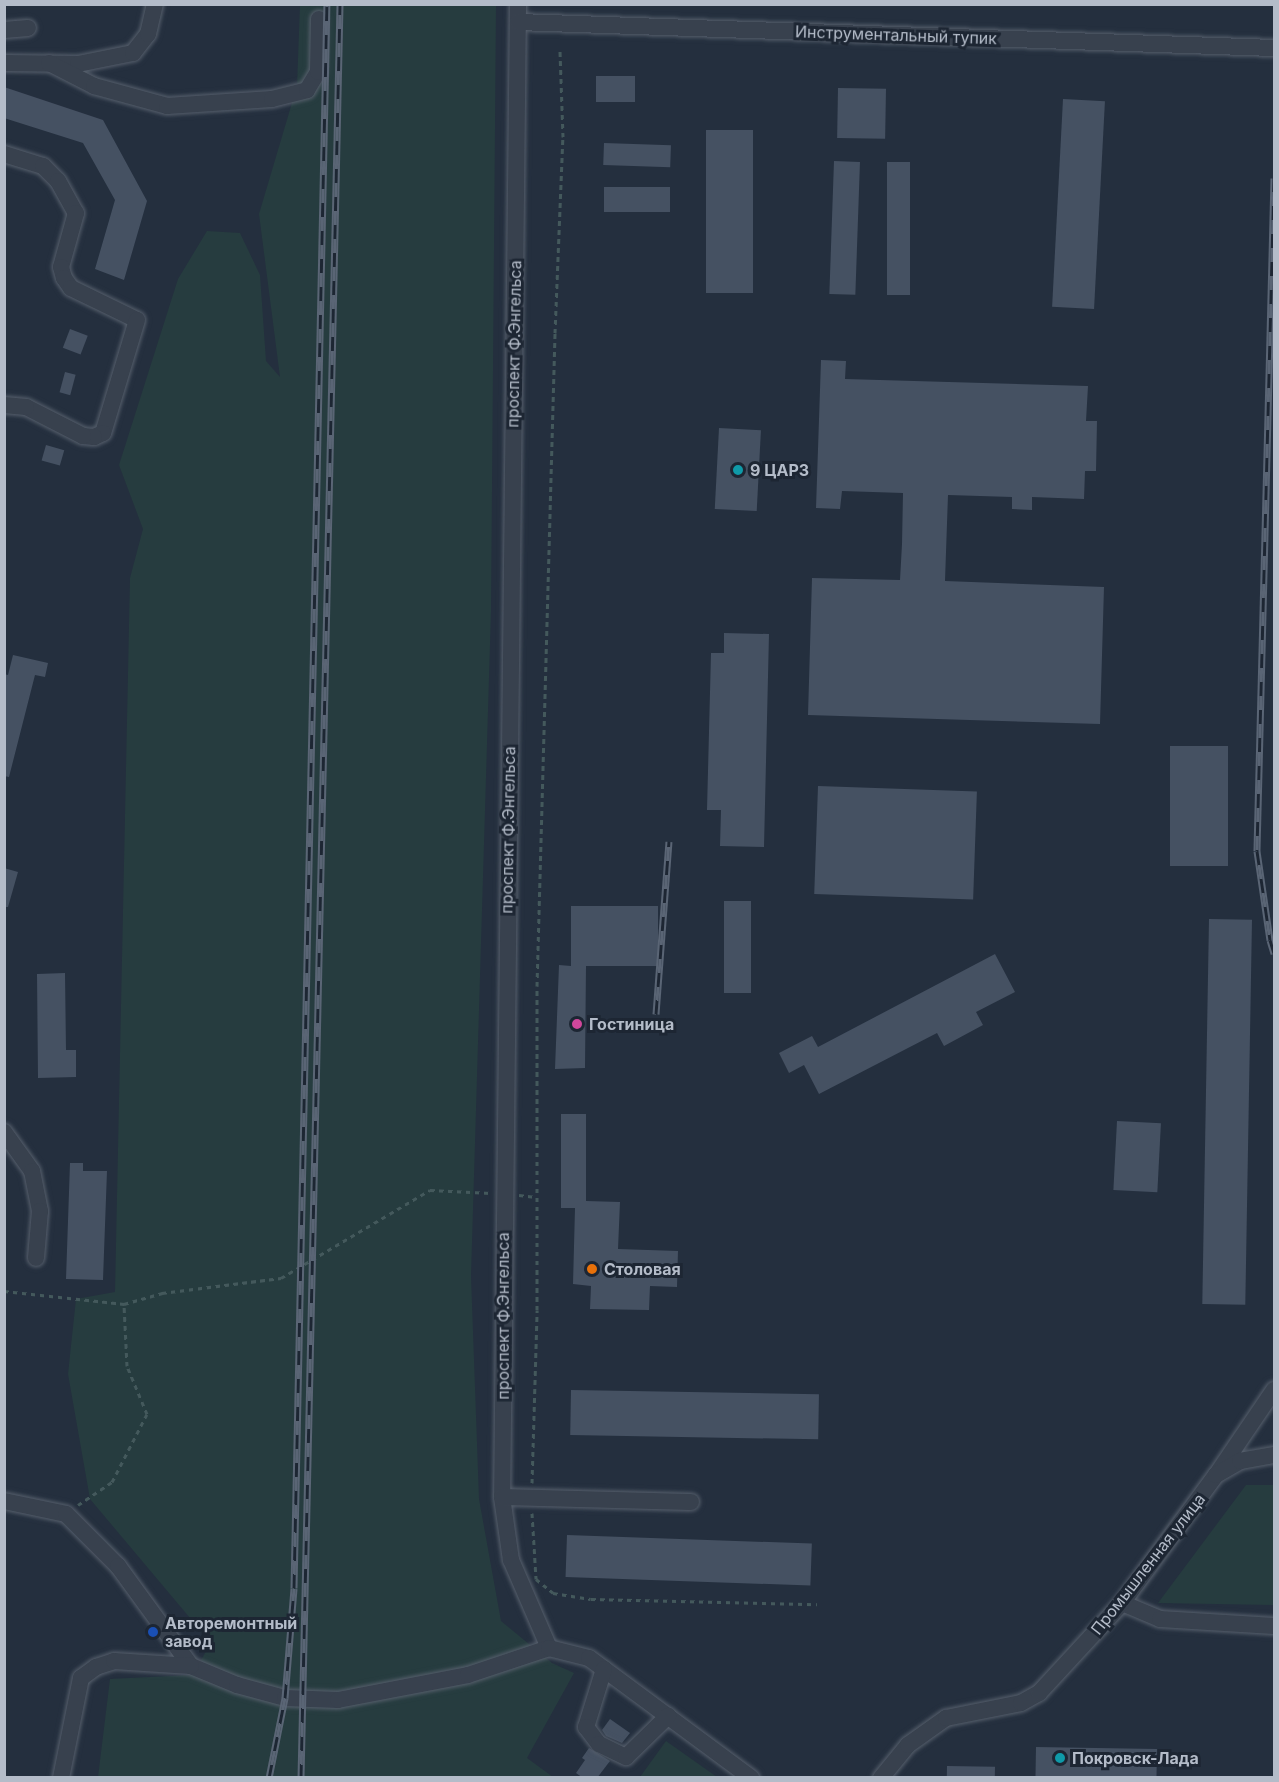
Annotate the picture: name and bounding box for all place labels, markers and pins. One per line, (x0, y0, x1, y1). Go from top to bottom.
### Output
place label: 9 ЦАРЗ (750, 460, 809, 480)
marker: 9 ЦАРЗ (731, 463, 745, 477)
place label: Гостиница (589, 1014, 674, 1034)
marker: Гостиница (570, 1017, 584, 1031)
place label: Столовая (604, 1259, 681, 1279)
marker: Столовая (585, 1262, 599, 1276)
place label: Авторемонтный завод (165, 1613, 297, 1651)
marker: Авторемонтный завод (146, 1625, 160, 1639)
place label: Покровск-Лада (1072, 1748, 1199, 1768)
marker: Покровск-Лада (1053, 1751, 1067, 1765)

